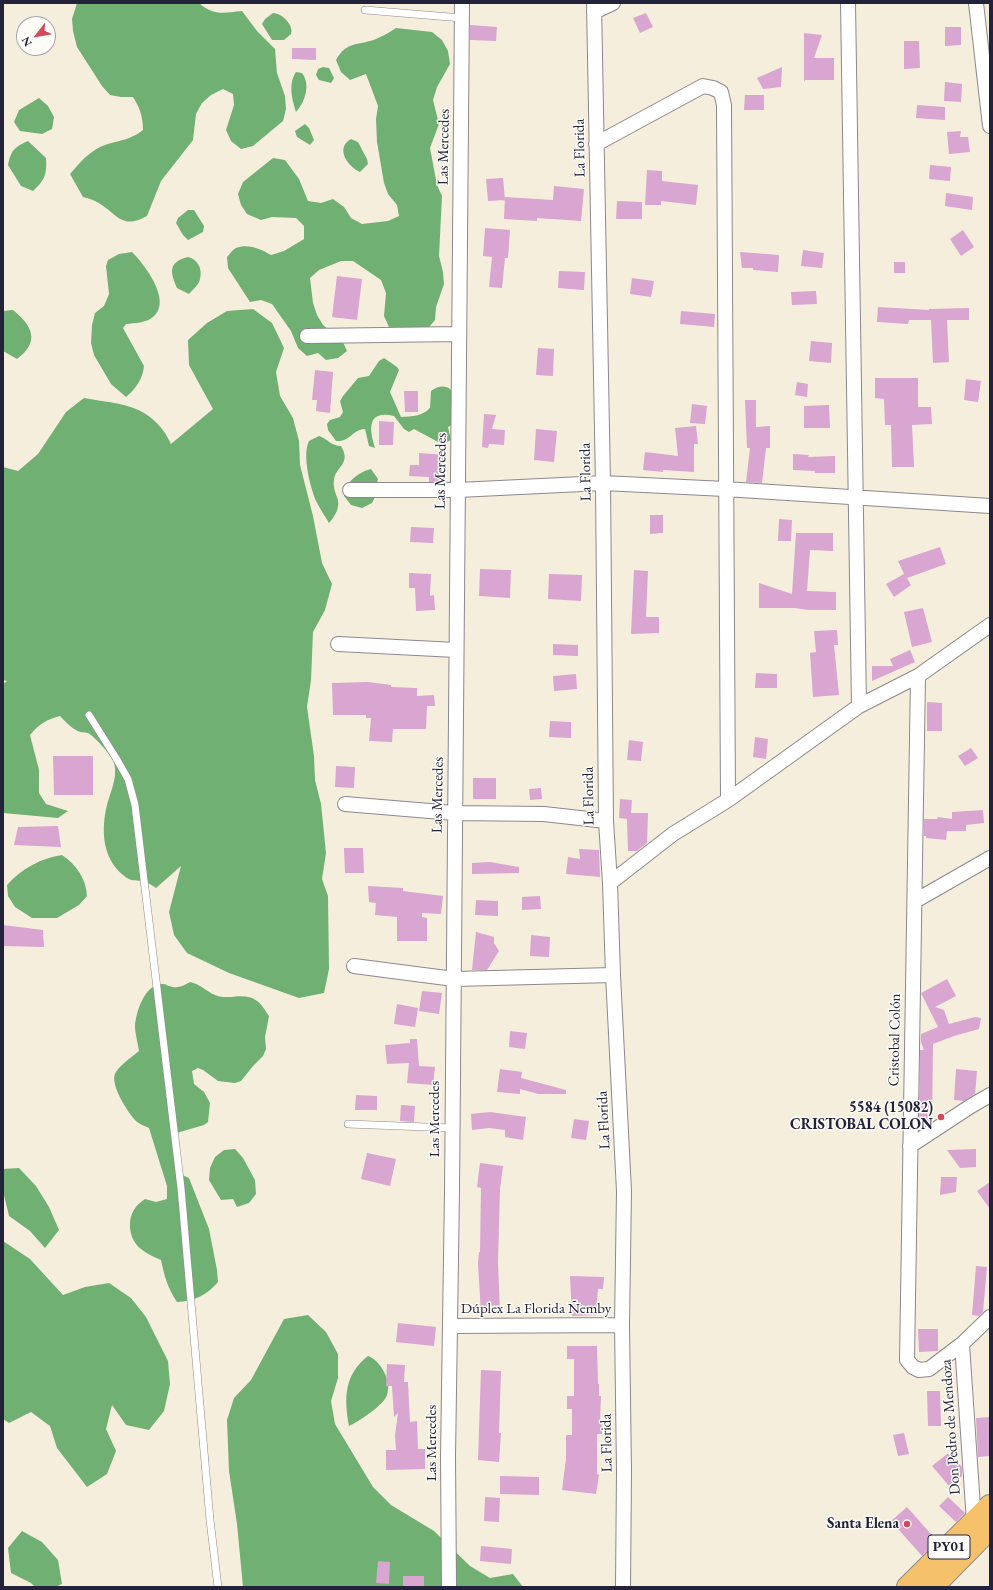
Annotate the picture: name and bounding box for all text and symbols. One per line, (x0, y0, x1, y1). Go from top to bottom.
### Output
north arrow (16, 16, 56, 56)
text: N (18, 34, 35, 49)
street label: Las Mercedes (434, 109, 454, 185)
street label: La Florida (570, 118, 590, 178)
street label: Las Mercedes (431, 433, 451, 509)
street label: La Florida (576, 442, 596, 502)
street label: Las Mercedes (428, 757, 448, 833)
street label: La Florida (579, 766, 599, 826)
street label: Cristobal Colón (885, 993, 905, 1087)
street label: Las Mercedes (426, 1081, 444, 1157)
street label: La Florida (593, 1090, 615, 1150)
place label: 5584 (15082) CRISTOBAL COLON (790, 1099, 933, 1134)
marker: 5584 (15082) CRISTOBAL COLON (936, 1112, 946, 1122)
street label: Dúplex La Florida Ñemby (461, 1300, 611, 1318)
street label: Don Pedro de Mendoza (937, 1359, 965, 1495)
street label: Las Mercedes (423, 1405, 441, 1481)
street label: La Florida (597, 1413, 617, 1473)
place label: Santa Elena (827, 1515, 899, 1533)
marker: Santa Elena (902, 1519, 912, 1529)
road number: PY01 (928, 1535, 970, 1559)

